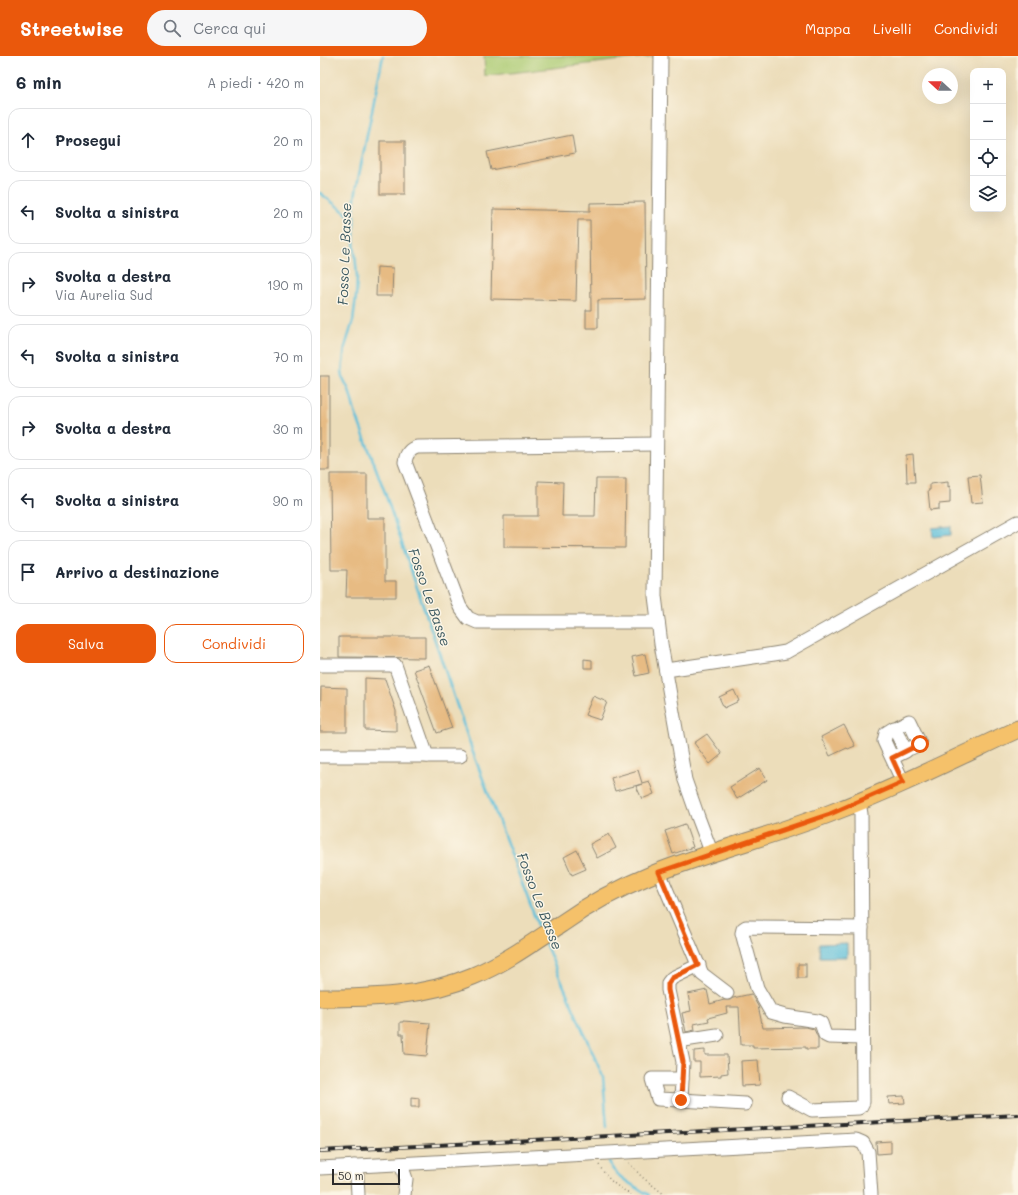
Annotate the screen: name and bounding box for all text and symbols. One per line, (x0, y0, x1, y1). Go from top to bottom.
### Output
search box (147, 10, 427, 46)
text: Streetwise (20, 16, 123, 41)
icon: search (161, 17, 183, 39)
text: Cerca qui (193, 18, 266, 38)
text: Mappa (805, 19, 851, 38)
text: Livelli (873, 19, 912, 38)
text: Condividi (934, 19, 998, 38)
north arrow (922, 68, 958, 104)
map controls (970, 68, 1006, 212)
button: + (970, 68, 1006, 104)
text: 6 min (16, 71, 61, 93)
text: A piedi · 420 m (207, 74, 304, 91)
button: − (970, 104, 1006, 140)
icon: ahead (17, 129, 39, 151)
text: Prosegui (55, 130, 121, 150)
text: 20 m (273, 132, 303, 149)
button: locate (970, 140, 1006, 176)
button: layers (970, 176, 1006, 212)
icon: left (17, 201, 39, 223)
text: Svolta a sinistra (55, 202, 179, 222)
water label: Fosso Le Basse (333, 202, 355, 306)
text: 20 m (273, 204, 303, 221)
text: Svolta a destra (55, 266, 171, 286)
icon: right (17, 273, 39, 295)
text: 190 m (267, 276, 303, 293)
text: Via Aurelia Sud (55, 286, 152, 303)
icon: left (17, 345, 39, 367)
text: Svolta a sinistra (55, 346, 179, 366)
text: 70 m (273, 348, 303, 365)
icon: right (17, 417, 39, 439)
text: Svolta a destra (55, 418, 171, 438)
text: 30 m (273, 420, 303, 437)
icon: left (17, 489, 39, 511)
text: Svolta a sinistra (55, 490, 179, 510)
text: 90 m (273, 492, 303, 509)
water label: Fosso Le Basse (404, 545, 456, 649)
icon: arrive (17, 561, 39, 583)
text: Arrivo a destinazione (55, 562, 219, 582)
button: Salva (16, 624, 156, 663)
button: Condividi (164, 624, 304, 663)
route start (911, 735, 929, 753)
water label: Fosso Le Basse (513, 850, 567, 952)
route end (672, 1091, 690, 1109)
scale bar (332, 1167, 400, 1186)
text: 50 m (338, 1168, 364, 1183)

